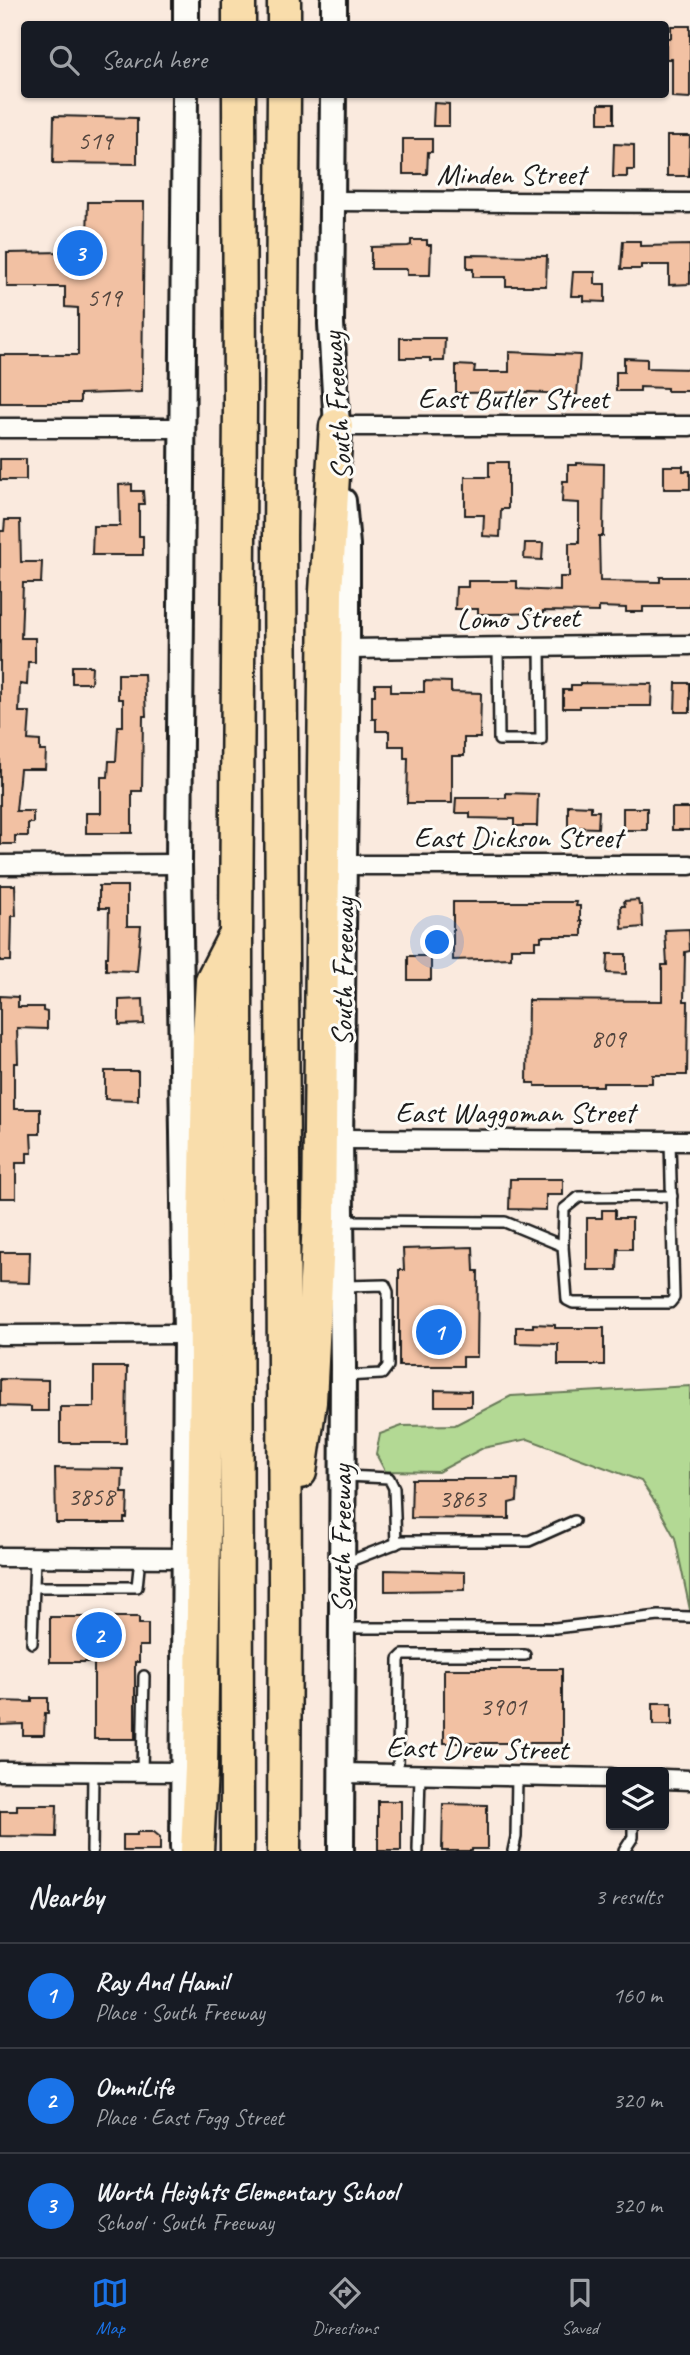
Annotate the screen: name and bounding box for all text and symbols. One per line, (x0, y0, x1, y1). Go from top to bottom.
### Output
search box (21, 21, 669, 98)
icon: search (45, 41, 83, 79)
text: Search here (101, 43, 207, 76)
house number: 519 (77, 124, 115, 157)
street label: Minden Street (437, 155, 589, 193)
pin: 3 (57, 227, 103, 279)
house number: 519 (86, 281, 124, 314)
street label: South Freeway (313, 329, 361, 481)
street label: East Butler Street (418, 379, 611, 417)
street label: Lomo Street (456, 598, 583, 638)
street label: East Dickson Street (414, 818, 626, 856)
street label: South Freeway (323, 896, 363, 1047)
your location (420, 925, 454, 959)
house number: 809 (590, 1022, 628, 1055)
street label: East Waggoman Street (395, 1093, 639, 1131)
pin: 1 (416, 1306, 462, 1358)
street label: South Freeway (322, 1463, 360, 1613)
house number: 3858 (68, 1480, 117, 1513)
house number: 3863 (439, 1482, 488, 1515)
pin: 2 (76, 1609, 122, 1661)
house number: 3901 (480, 1690, 528, 1723)
street label: East Drew Street (386, 1727, 571, 1769)
map controls (606, 1767, 669, 1830)
button: layers (606, 1767, 669, 1830)
text: Nearby (28, 1878, 104, 1916)
text: 3 results (595, 1882, 662, 1911)
text: Ray And Hamil (95, 1965, 228, 1998)
text: 1 (46, 1981, 56, 2010)
text: 160 m (613, 1981, 662, 2010)
text: Place · South Freeway (95, 1998, 265, 2027)
text: OmniLife (95, 2070, 173, 2103)
text: 2 (46, 2086, 56, 2115)
text: 320 m (613, 2086, 662, 2115)
text: Place · East Fogg Street (95, 2103, 284, 2132)
text: Worth Heights Elementary School (95, 2175, 398, 2208)
text: 3 (46, 2191, 56, 2220)
text: 320 m (613, 2191, 662, 2220)
text: School · South Freeway (95, 2208, 274, 2237)
tab: Map (91, 2274, 129, 2340)
tab: Directions (312, 2274, 378, 2340)
tab: Saved (561, 2274, 599, 2340)

